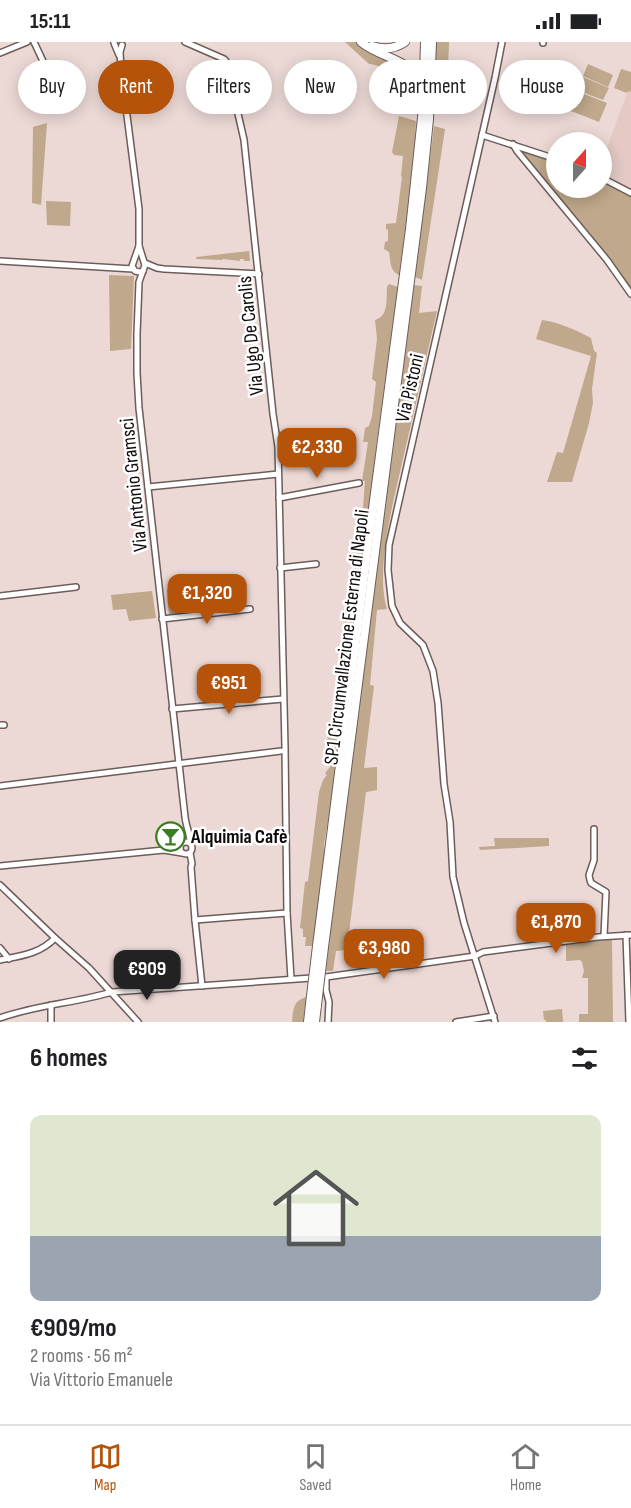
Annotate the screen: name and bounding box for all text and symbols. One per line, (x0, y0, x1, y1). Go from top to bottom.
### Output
text: 15:11 (30, 8, 70, 35)
chip: Buy (18, 60, 86, 114)
chip: Rent (98, 60, 174, 114)
chip: Filters (186, 60, 272, 114)
chip: New (284, 60, 357, 114)
chip: Apartment (369, 60, 487, 114)
chip: House (499, 60, 585, 114)
north arrow (546, 132, 612, 198)
map controls (546, 132, 612, 198)
street label: Via Ugo De Carolis (233, 275, 269, 397)
street label: Via Pistoni (390, 352, 429, 425)
street label: Via Antonio Gramsci (115, 417, 153, 553)
pin: €2,330 (268, 428, 366, 479)
text: €2,330 (291, 435, 343, 459)
street label: SP1 Circumvallazione Esterna di Napoli (319, 508, 375, 766)
pin: €1,320 (158, 574, 256, 625)
text: €1,320 (182, 581, 232, 605)
pin: €951 (193, 664, 265, 715)
text: €951 (211, 671, 247, 695)
bar icon: Alquimia Cafè (154, 820, 186, 852)
place label: Alquimia Cafè (190, 825, 288, 849)
pin: €1,870 (507, 903, 605, 954)
text: €1,870 (530, 910, 582, 934)
pin: €3,980 (335, 929, 433, 980)
text: €3,980 (358, 936, 410, 960)
pin: €909 (111, 950, 183, 1001)
text: €909 (128, 957, 166, 981)
icon: filters (568, 1042, 601, 1075)
text: 6 homes (30, 1043, 108, 1074)
icon: home (262, 1154, 370, 1262)
text: €909/mo (30, 1313, 117, 1344)
text: 2 rooms · 56 m² (30, 1344, 133, 1368)
text: Via Vittorio Emanuele (30, 1368, 173, 1392)
tab: Map (89, 1440, 122, 1495)
tab: Saved (299, 1440, 332, 1495)
tab: Home (509, 1440, 542, 1495)

